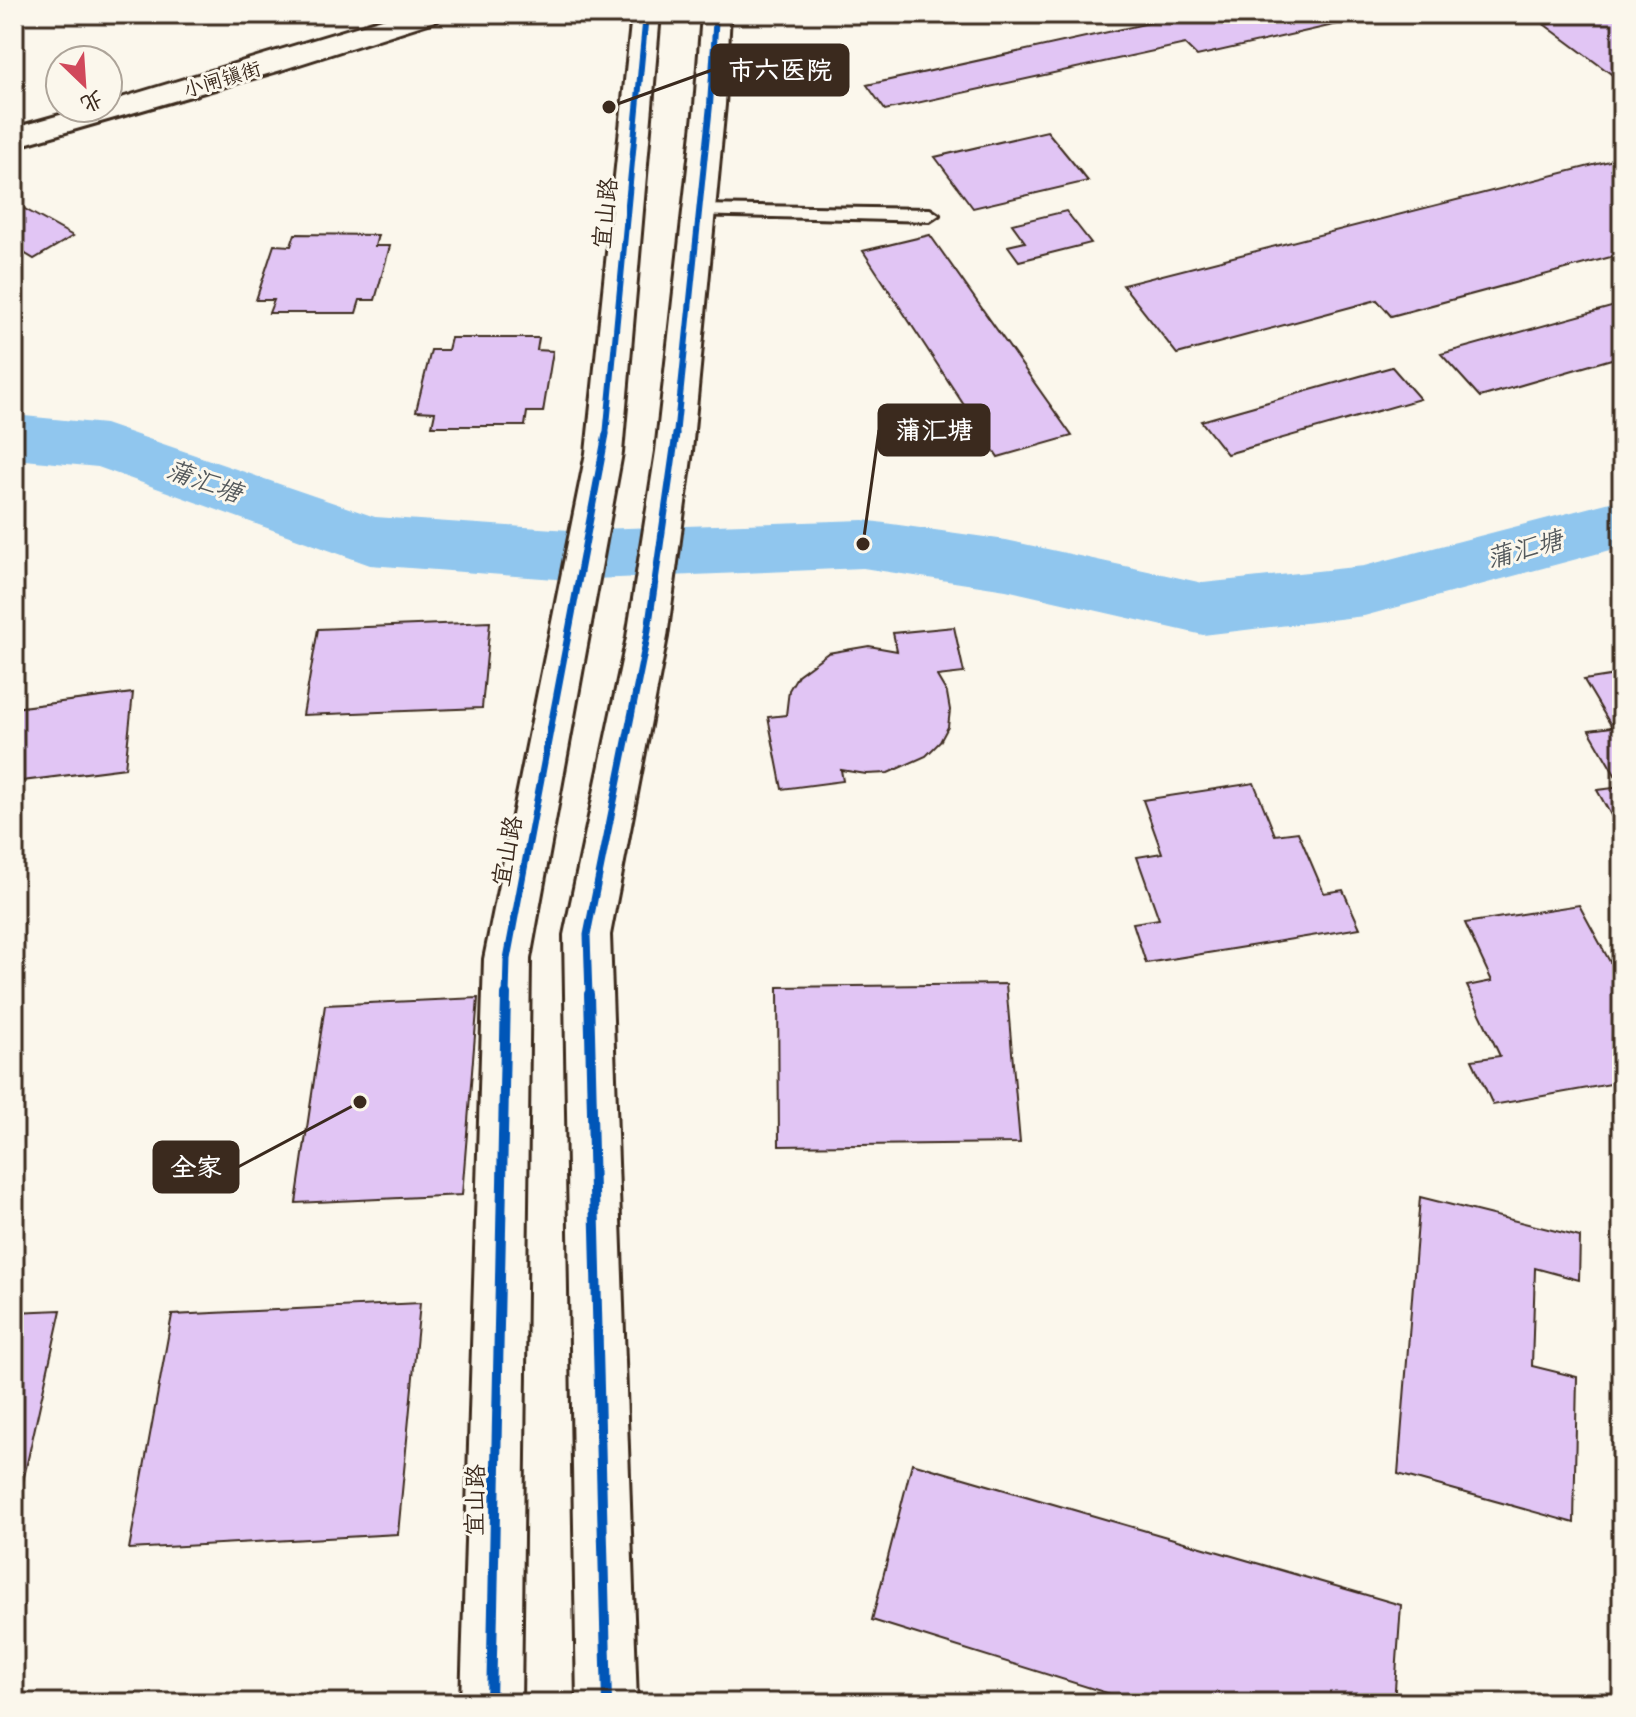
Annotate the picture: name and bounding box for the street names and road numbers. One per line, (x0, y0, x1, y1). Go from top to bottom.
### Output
street label: 小闸镇街 (180, 56, 265, 105)
street label: 宜山路 (587, 176, 626, 251)
street label: 宜山路 (486, 813, 531, 890)
street label: 宜山路 (460, 1464, 493, 1536)

